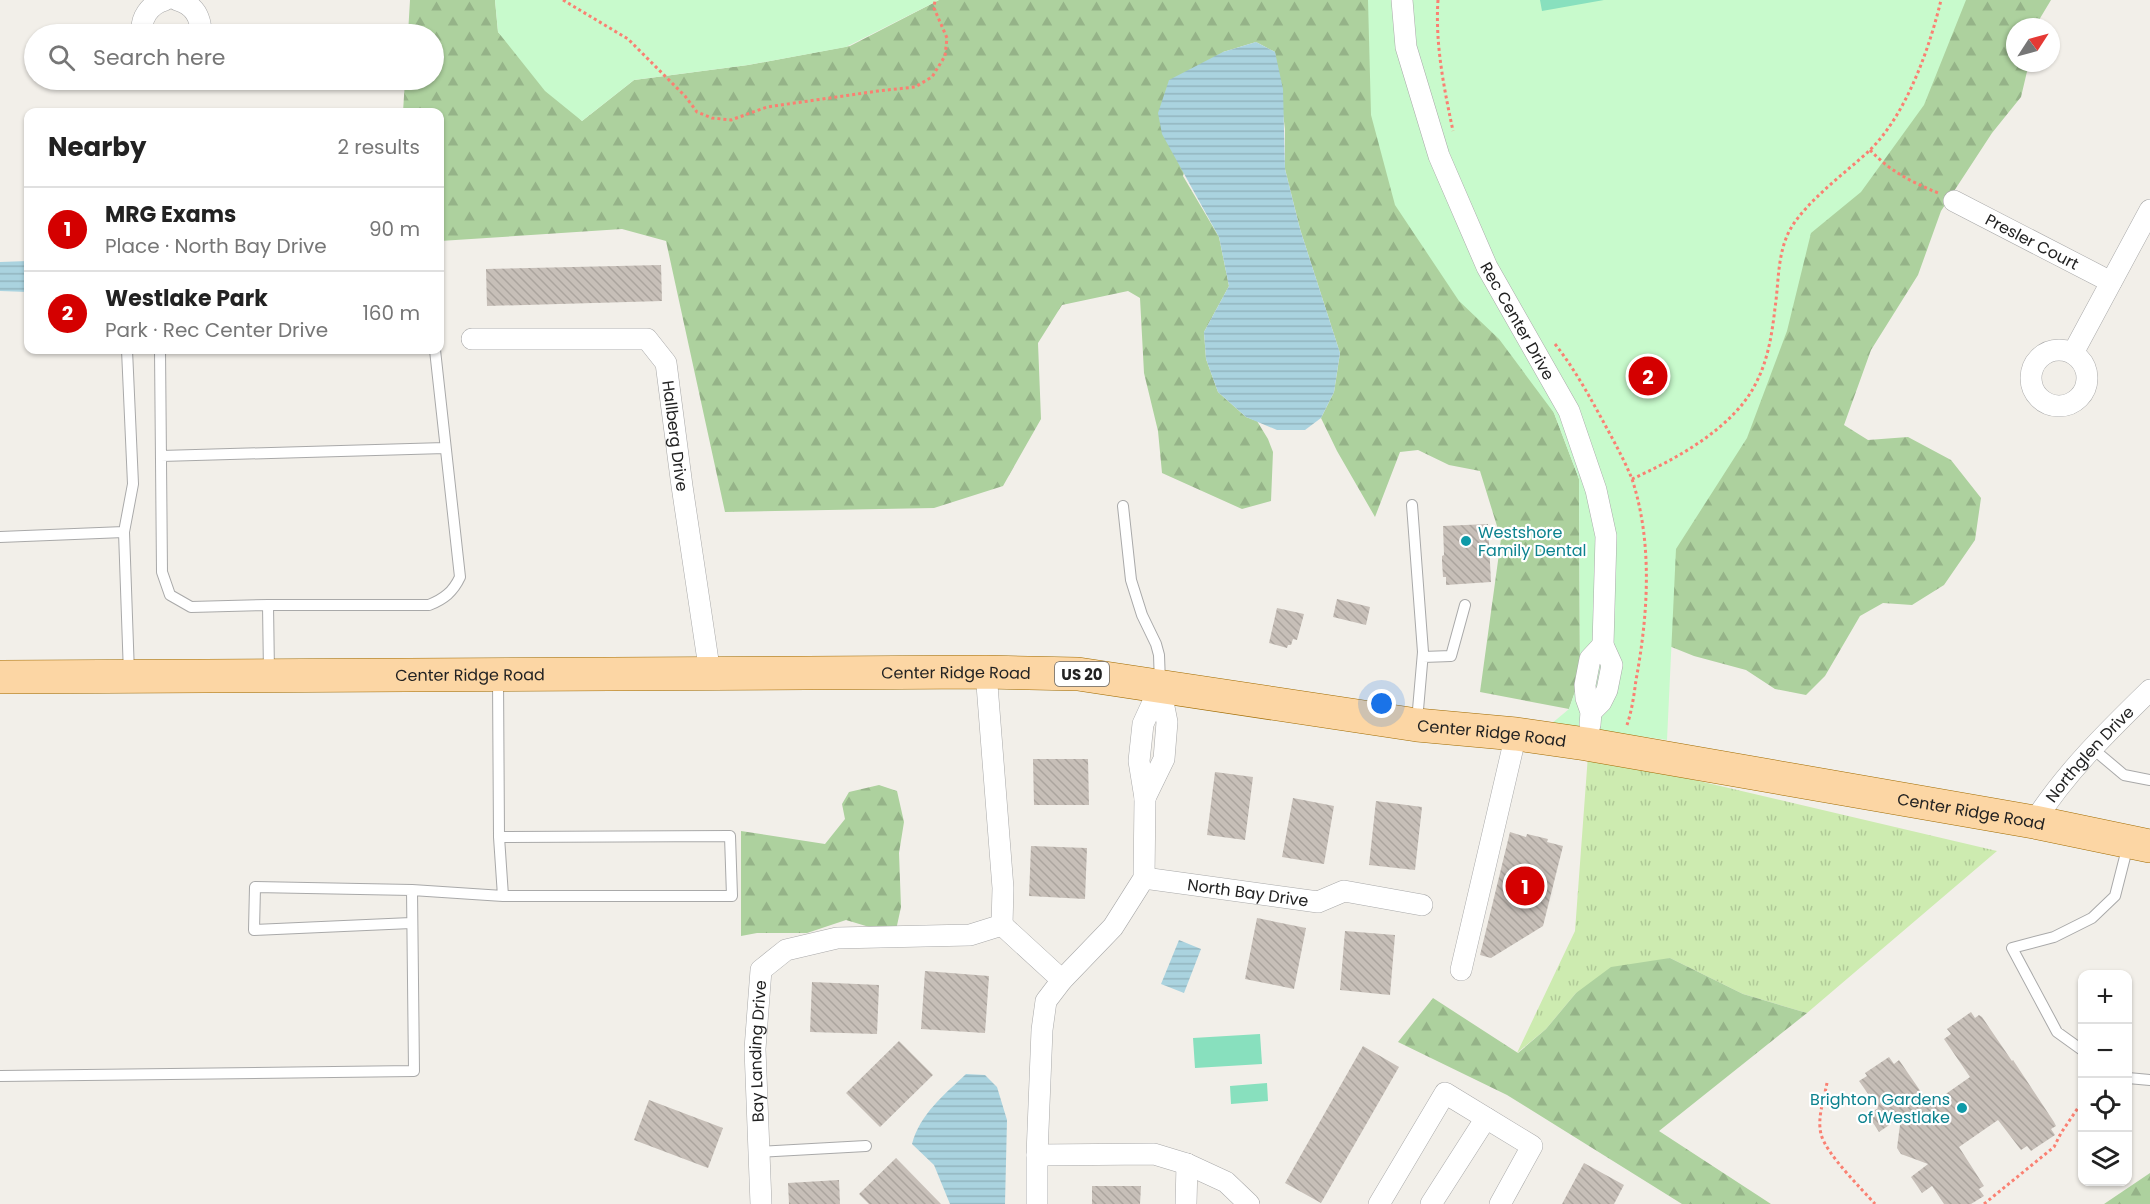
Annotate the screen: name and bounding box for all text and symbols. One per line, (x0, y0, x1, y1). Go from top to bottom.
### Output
north arrow (2006, 18, 2060, 72)
search box (24, 24, 444, 90)
icon: search (45, 41, 78, 74)
text: Search here (93, 42, 226, 73)
text: Nearby (48, 129, 146, 165)
text: 2 results (337, 133, 420, 161)
text: MRG Exams (105, 199, 236, 230)
street label: Presler Court (1981, 208, 2083, 275)
text: 1 (64, 215, 71, 243)
text: 90 m (369, 215, 420, 243)
text: Place · North Bay Drive (105, 232, 327, 260)
street label: Rec Center Drive (1475, 258, 1560, 384)
text: Westlake Park (105, 283, 268, 314)
text: 2 (62, 299, 73, 327)
text: 160 m (362, 299, 420, 327)
text: Park · Rec Center Drive (105, 316, 328, 344)
pin: 2 (1628, 354, 1668, 398)
street label: Hallberg Drive (657, 379, 694, 493)
place label: Westshore Family Dental (1478, 521, 1587, 562)
marker: Westshore Family Dental (1459, 534, 1473, 548)
street label: Center Ridge Road (881, 660, 1031, 684)
road number: US 20 (1055, 662, 1109, 686)
street label: Center Ridge Road (395, 663, 545, 686)
your location (1367, 689, 1396, 718)
street label: Northglen Drive (2040, 700, 2139, 807)
street label: Center Ridge Road (1416, 714, 1568, 753)
street label: Center Ridge Road (1896, 787, 2047, 836)
pin: 1 (1506, 864, 1544, 908)
street label: North Bay Drive (1186, 873, 1310, 912)
map controls (2078, 970, 2132, 1186)
button: + (2078, 970, 2132, 1024)
street label: Bay Landing Drive (743, 979, 772, 1123)
button: − (2078, 1024, 2132, 1078)
button: locate (2078, 1078, 2132, 1132)
place label: Brighton Gardens of Westlake (1810, 1088, 1950, 1129)
marker: Brighton Gardens of Westlake (1955, 1101, 1969, 1115)
button: layers (2078, 1132, 2132, 1186)

